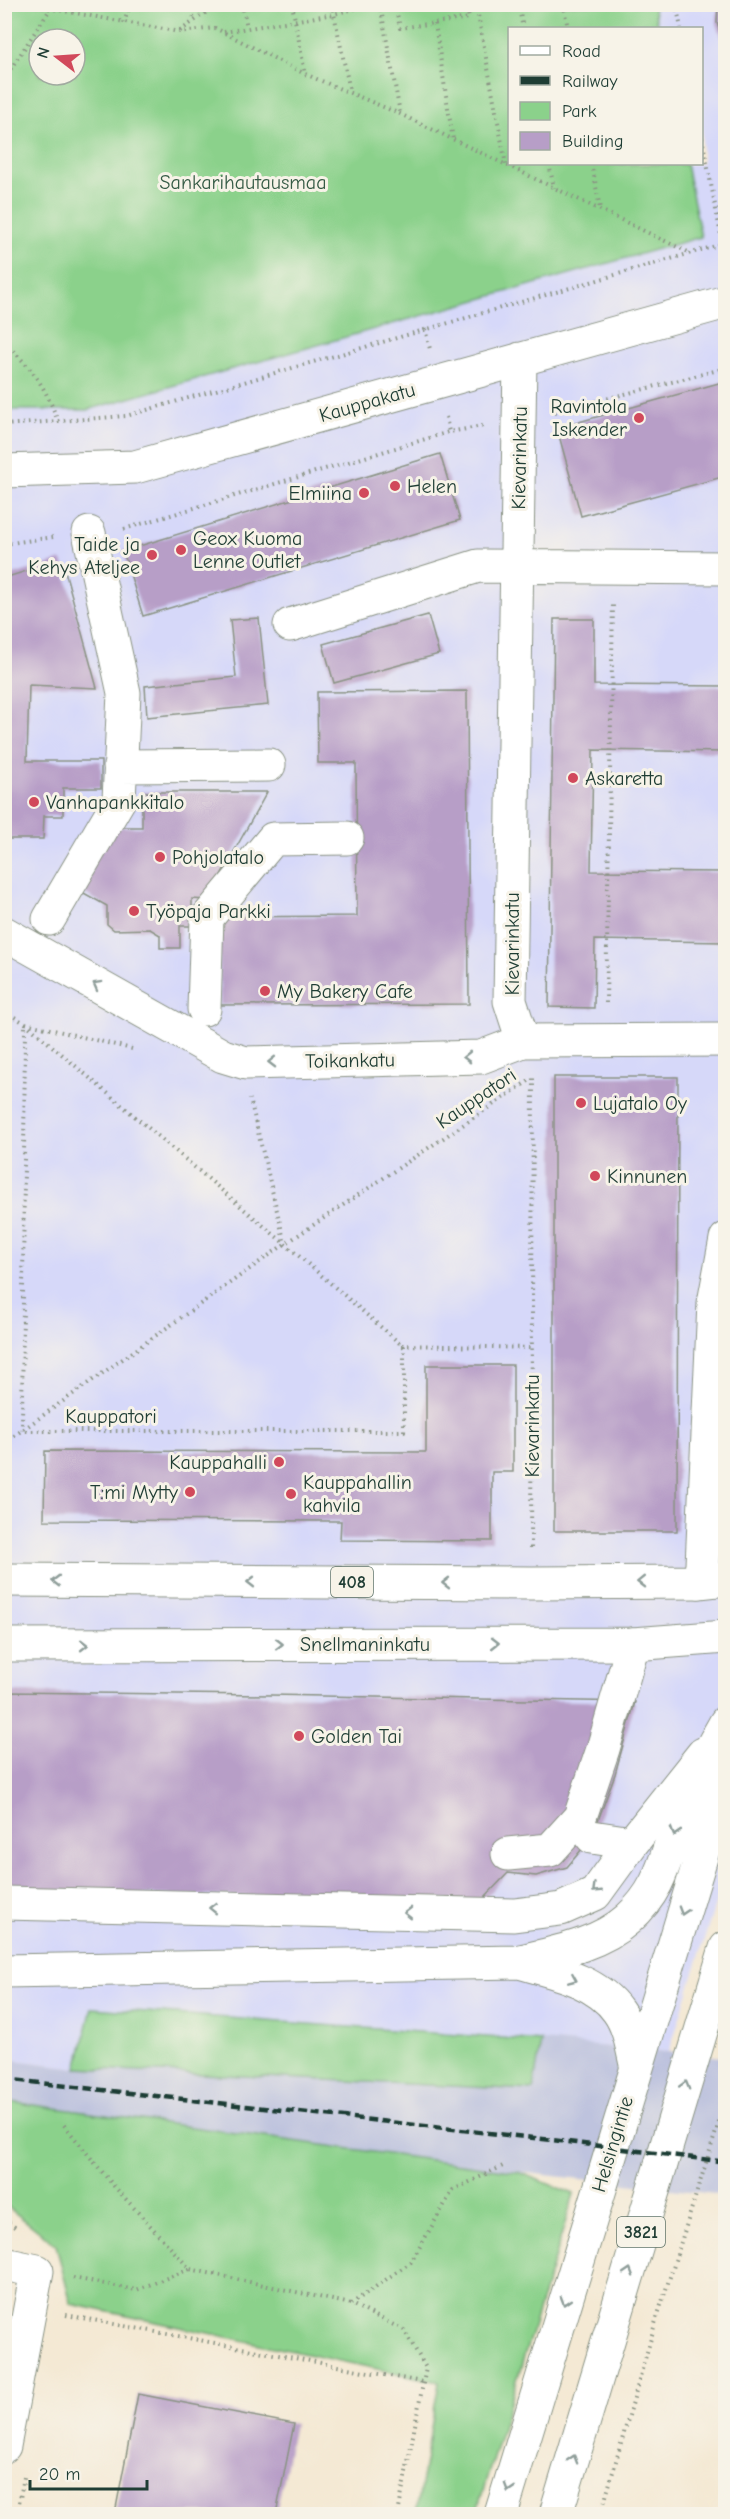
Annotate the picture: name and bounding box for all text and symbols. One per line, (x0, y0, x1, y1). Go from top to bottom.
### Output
north arrow (27, 27, 87, 87)
legend (508, 27, 703, 165)
text: Road (562, 41, 601, 62)
text: N (33, 45, 54, 61)
text: Railway (562, 71, 619, 92)
text: Park (562, 101, 597, 122)
text: Building (562, 131, 624, 152)
park label: Sankarihautausmaa (160, 171, 326, 194)
street label: Kauppakatu (316, 378, 418, 427)
place label: Ravintola Iskender (551, 395, 627, 441)
street label: Kievarinkatu (507, 406, 532, 510)
marker: Ravintola Iskender (632, 411, 646, 425)
place label: Helen (407, 475, 457, 498)
marker: Helen (388, 479, 402, 493)
place label: Elmiina (289, 482, 352, 505)
marker: Elmiina (357, 486, 371, 500)
place label: Geox Kuoma Lenne Outlet (193, 527, 302, 573)
place label: Taide ja Kehys Ateljee (28, 533, 140, 579)
marker: Geox Kuoma Lenne Outlet (174, 543, 188, 557)
marker: Taide ja Kehys Ateljee (145, 548, 159, 562)
place label: Askaretta (585, 767, 663, 790)
marker: Askaretta (566, 771, 580, 785)
place label: Vanhapankkitalo (46, 791, 184, 814)
marker: Vanhapankkitalo (27, 795, 41, 809)
place label: Pohjolatalo (172, 846, 264, 869)
marker: Pohjolatalo (153, 850, 167, 864)
street label: Kievarinkatu (501, 892, 524, 996)
place label: Työpaja Parkki (146, 900, 271, 923)
marker: Työpaja Parkki (127, 904, 141, 918)
place label: My Bakery Cafe (277, 980, 413, 1003)
one-way arrow (93, 981, 103, 992)
marker: My Bakery Cafe (258, 984, 272, 998)
street label: Toikankatu (305, 1048, 395, 1073)
one-way arrow (463, 1051, 472, 1063)
one-way arrow (268, 1056, 277, 1068)
street label: Kauppatori (432, 1063, 521, 1134)
place label: Lujatalo Oy (593, 1092, 687, 1115)
marker: Lujatalo Oy (574, 1096, 588, 1110)
place label: Kinnunen (607, 1165, 687, 1188)
marker: Kinnunen (588, 1169, 602, 1183)
street label: Kievarinkatu (521, 1374, 544, 1478)
street label: Kauppatori (65, 1405, 157, 1428)
place label: Kauppahalli (169, 1451, 267, 1474)
marker: Kauppahalli (272, 1455, 286, 1469)
place label: Kauppahallin kahvila (303, 1471, 412, 1517)
place label: T:mi Mytty (90, 1481, 178, 1504)
marker: T:mi Mytty (183, 1485, 197, 1499)
marker: Kauppahallin kahvila (284, 1487, 298, 1501)
road number: 408 (331, 1567, 373, 1597)
one-way arrow (51, 1575, 60, 1587)
one-way arrow (246, 1576, 255, 1588)
one-way arrow (636, 1576, 645, 1588)
one-way arrow (441, 1577, 450, 1589)
street label: Snellmaninkatu (300, 1633, 430, 1656)
one-way arrow (490, 1637, 499, 1649)
one-way arrow (274, 1638, 283, 1650)
one-way arrow (79, 1639, 88, 1651)
place label: Golden Tai (311, 1725, 402, 1748)
marker: Golden Tai (292, 1729, 306, 1743)
one-way arrow (670, 1826, 682, 1837)
one-way arrow (592, 1882, 603, 1893)
one-way arrow (208, 1902, 217, 1914)
one-way arrow (678, 1905, 691, 1916)
one-way arrow (403, 1906, 412, 1919)
one-way arrow (567, 1972, 578, 1984)
one-way arrow (678, 2080, 690, 2091)
street label: Helsingintie (587, 2093, 638, 2195)
road number: 3821 (617, 2217, 665, 2247)
one-way arrow (622, 2267, 634, 2278)
one-way arrow (560, 2296, 572, 2306)
scale bar (30, 2453, 147, 2491)
one-way arrow (565, 2454, 578, 2464)
text: 20 m (39, 2464, 80, 2485)
one-way arrow (504, 2482, 516, 2493)

